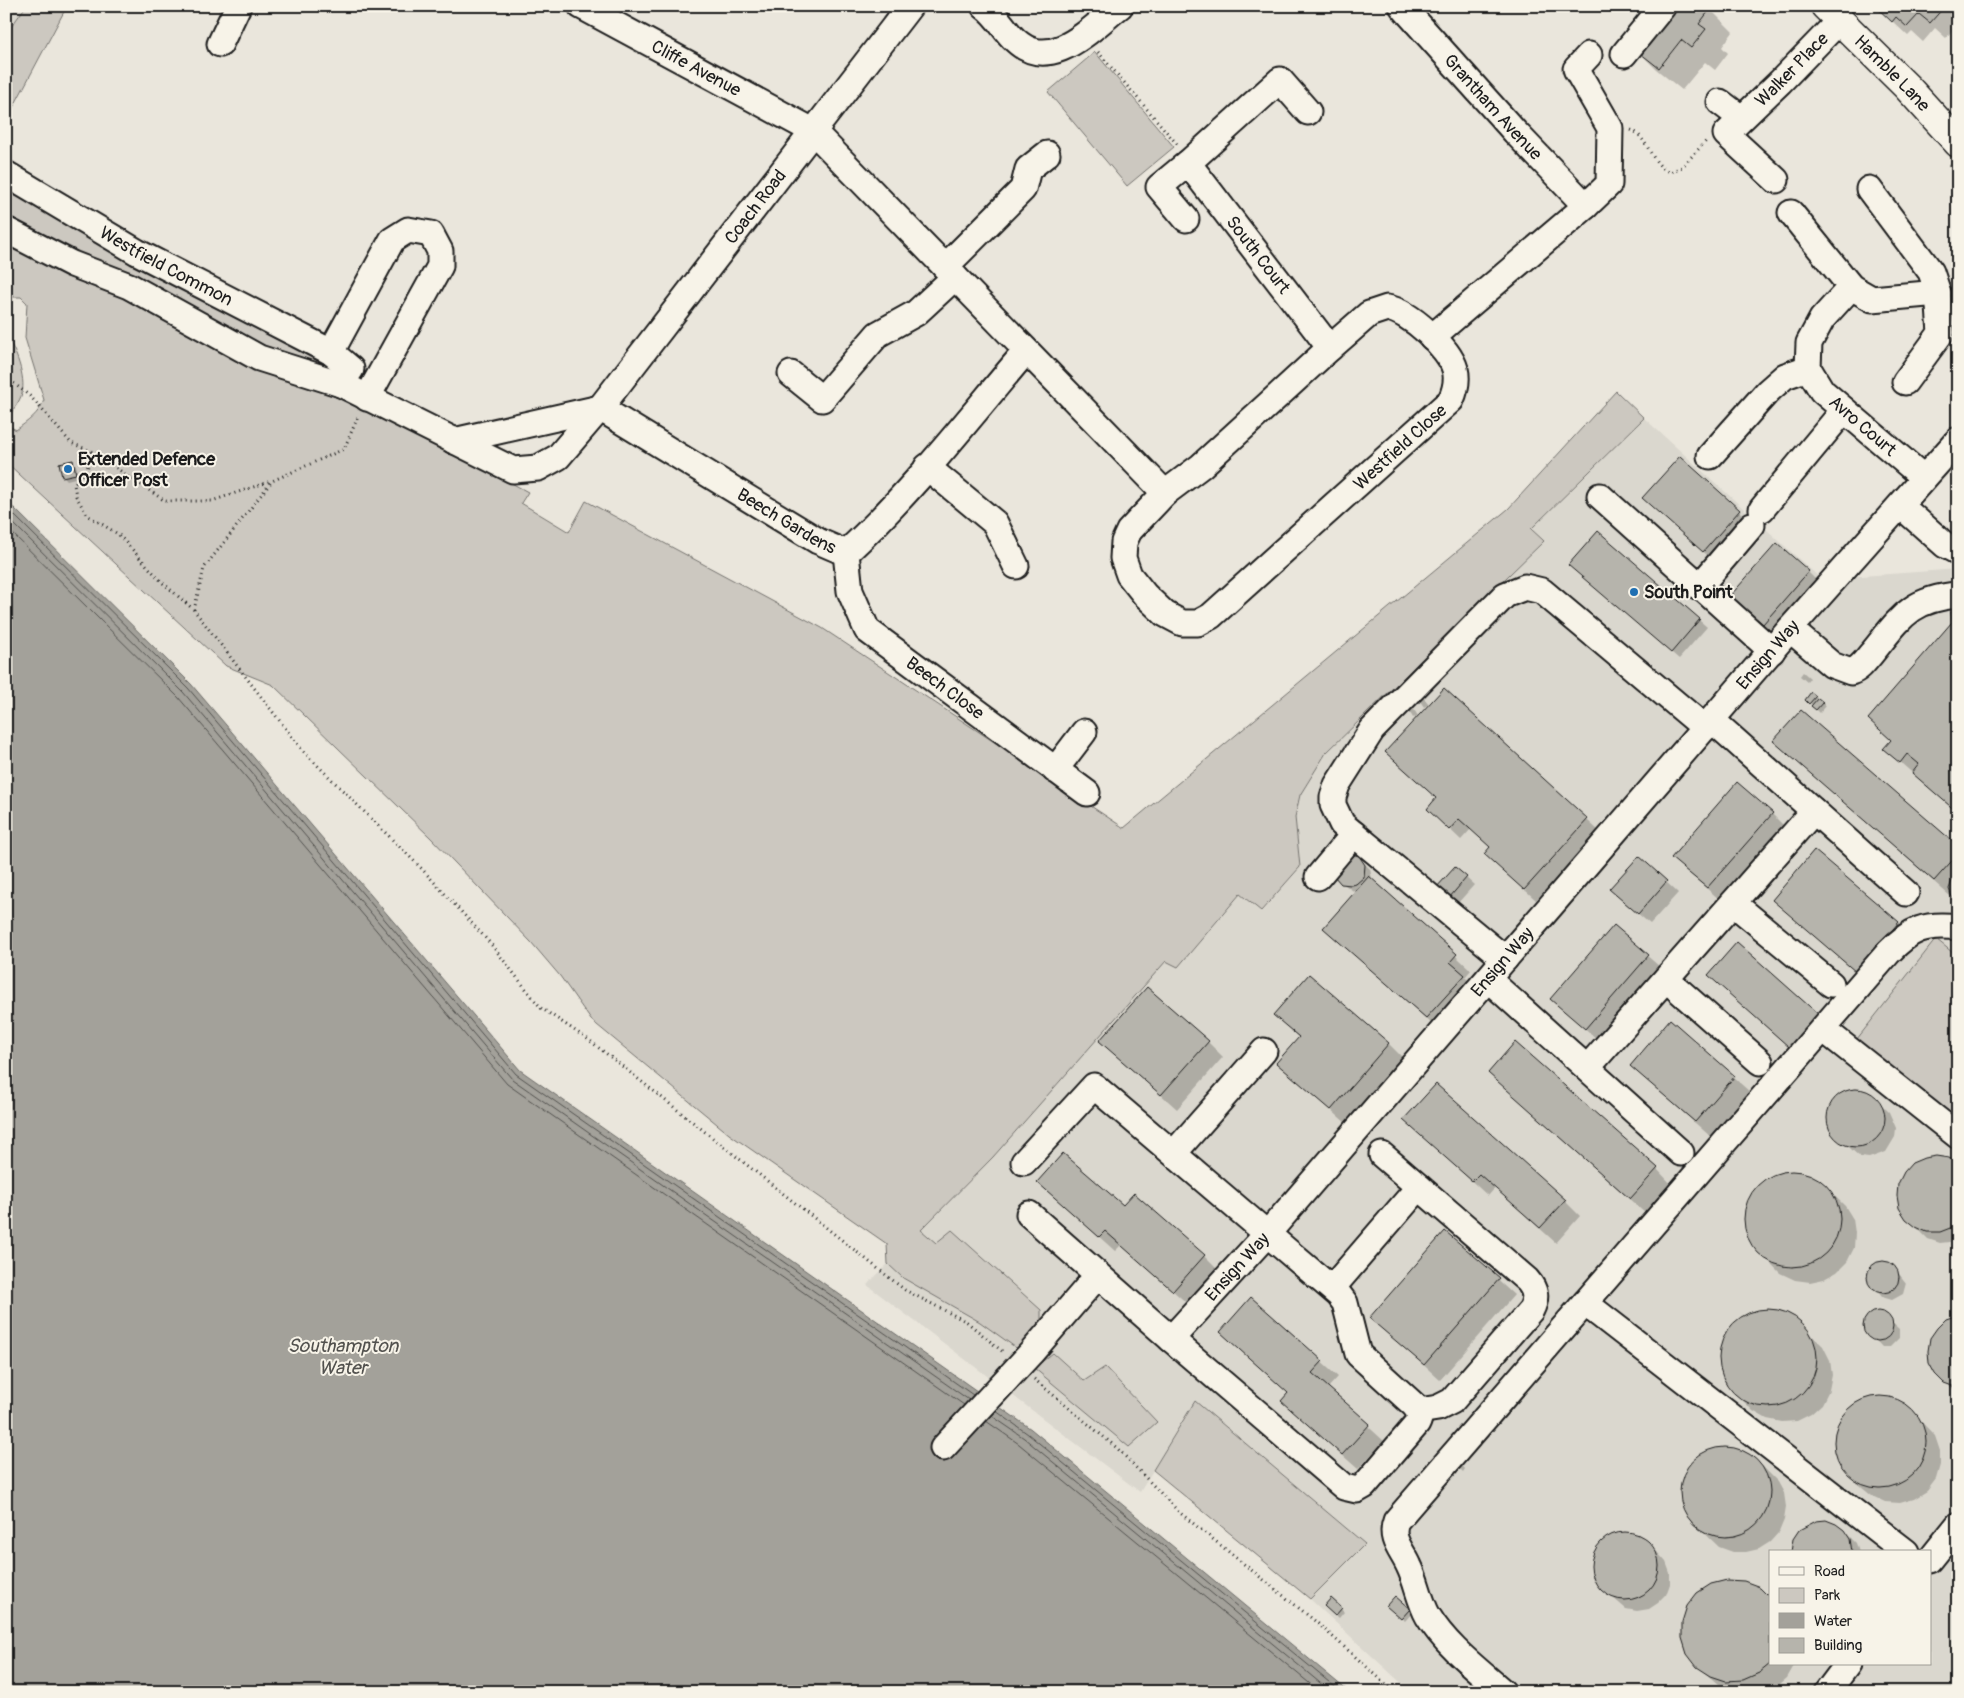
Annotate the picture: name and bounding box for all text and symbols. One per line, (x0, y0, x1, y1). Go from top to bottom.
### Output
street label: Walker Place (1750, 28, 1834, 112)
street label: Hamble Lane (1849, 30, 1935, 117)
street label: Cliffe Avenue (647, 35, 745, 102)
street label: Grantham Avenue (1439, 49, 1547, 165)
street label: Coach Road (720, 165, 792, 249)
street label: South Court (1221, 211, 1296, 299)
street label: Westfield Common (95, 221, 237, 311)
street label: Avro Court (1824, 391, 1902, 462)
street label: Westfield Close (1349, 399, 1452, 495)
place label: Extended Defence Officer Post (78, 448, 216, 492)
marker: Extended Defence Officer Post (62, 463, 74, 475)
street label: Beech Gardens (733, 483, 839, 559)
place label: South Point (1644, 581, 1733, 604)
marker: South Point (1628, 586, 1640, 598)
street label: Ensign Way (1732, 615, 1805, 695)
street label: Beech Close (901, 652, 989, 725)
street label: Ensign Way (1466, 922, 1539, 1002)
street label: Ensign Way (1200, 1228, 1275, 1306)
water label: Southampton Water (288, 1334, 399, 1380)
legend (1769, 1550, 1932, 1666)
text: Road (1814, 1562, 1845, 1581)
text: Park (1814, 1586, 1841, 1605)
text: Water (1814, 1612, 1853, 1631)
text: Building (1814, 1636, 1862, 1655)

